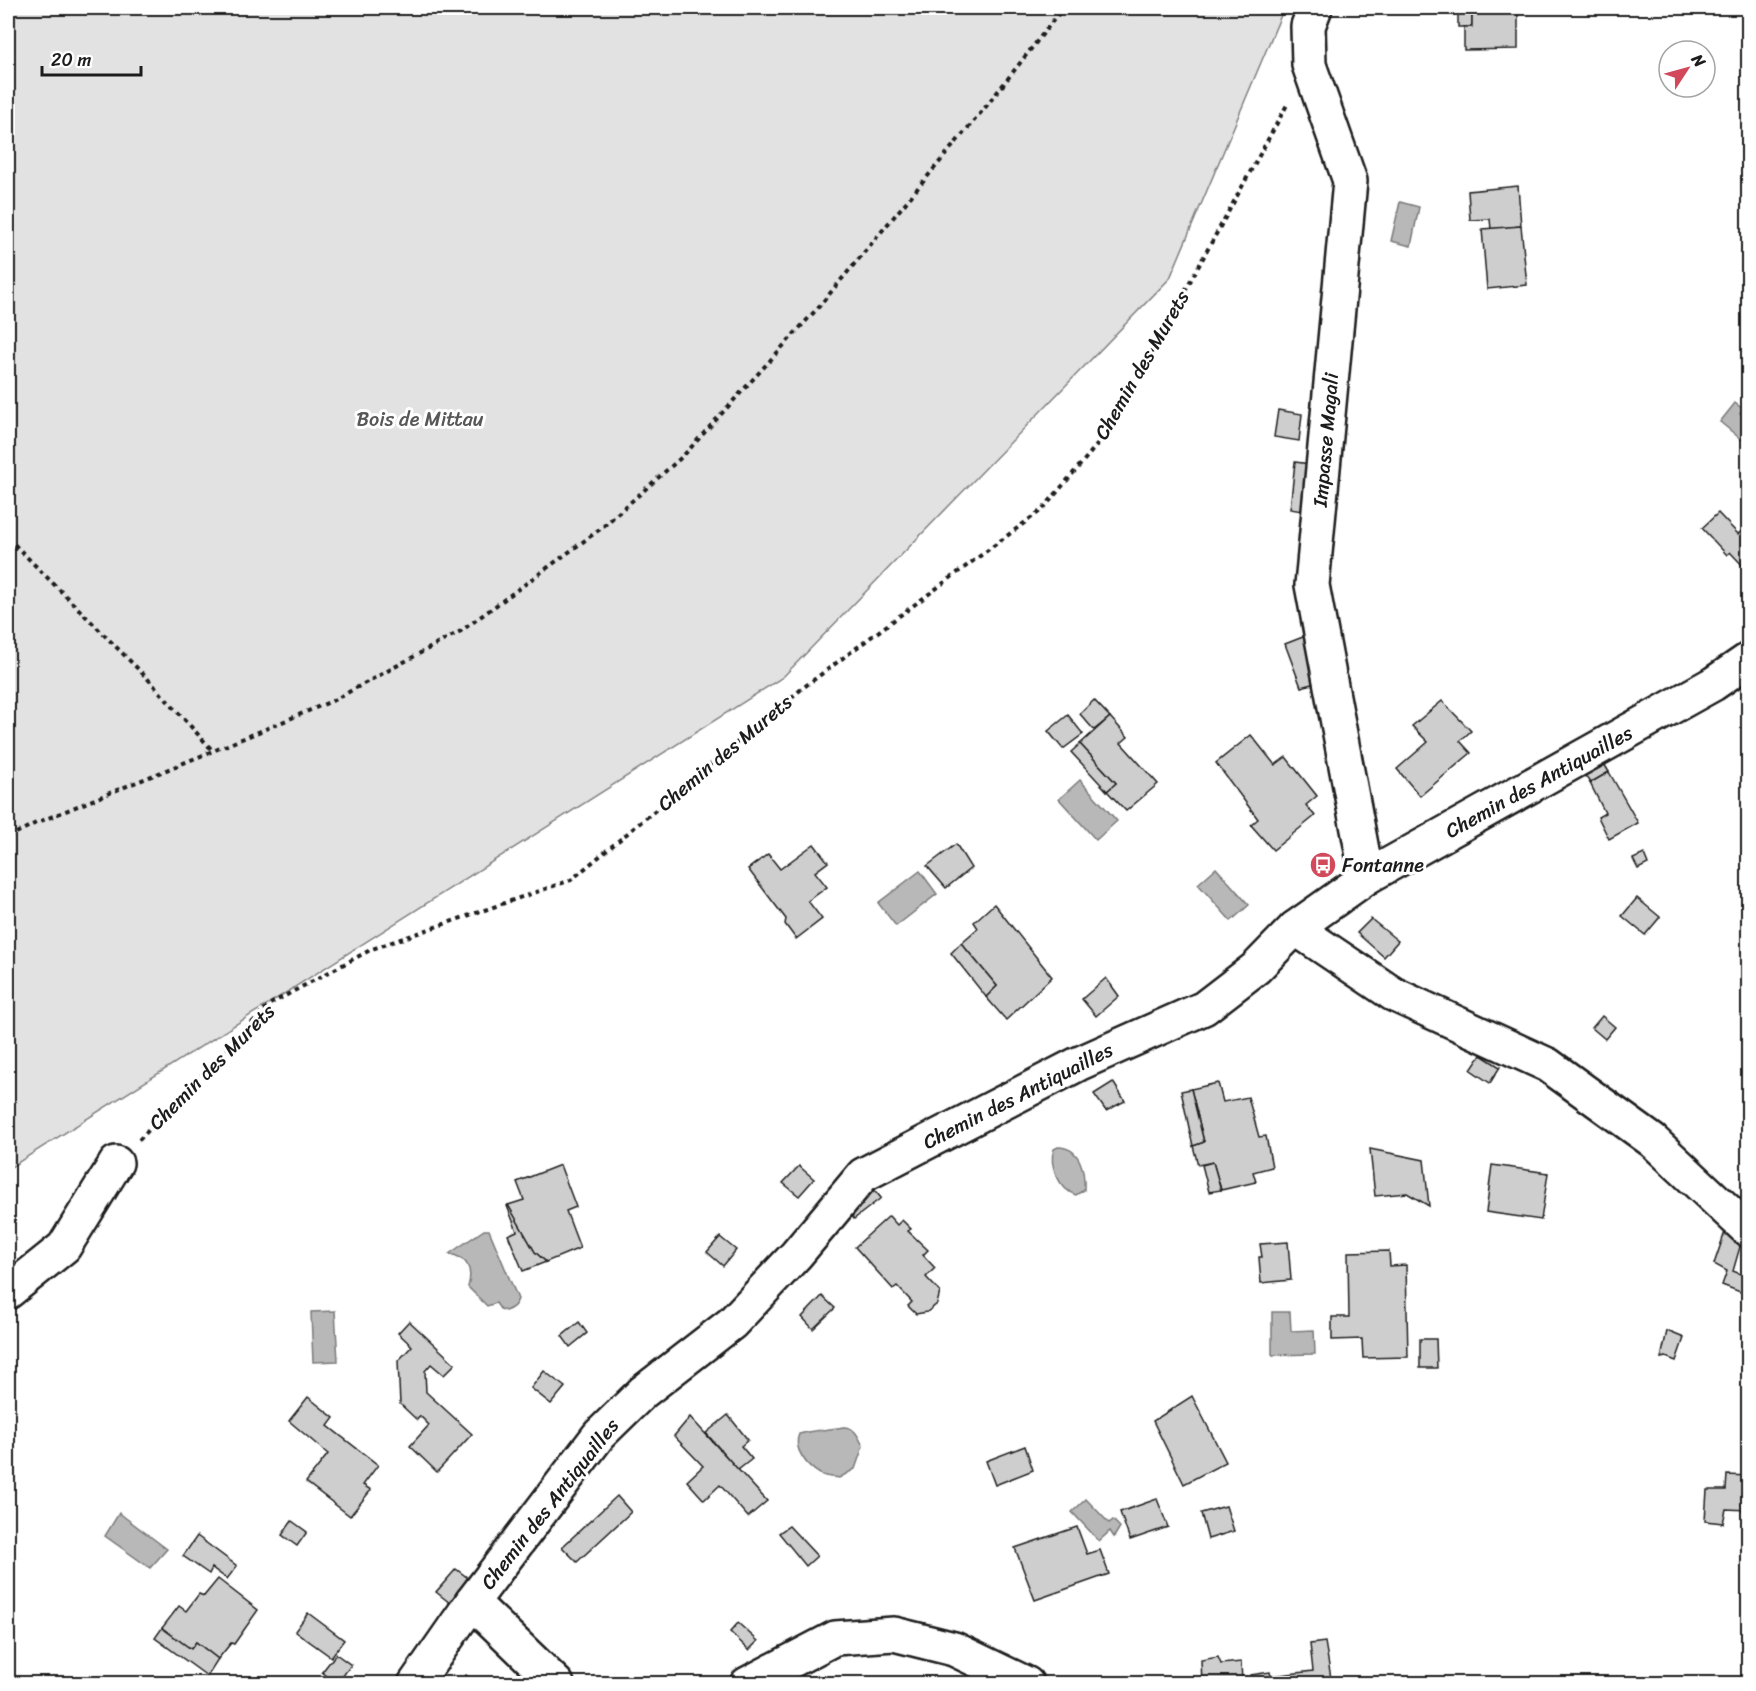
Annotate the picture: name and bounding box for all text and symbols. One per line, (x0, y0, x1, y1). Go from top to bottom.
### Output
scale bar (42, 39, 141, 77)
north arrow (1657, 39, 1717, 99)
text: 20 m (51, 44, 91, 76)
text: N (1683, 47, 1714, 74)
street label: Chemin des Murets (1085, 283, 1200, 447)
street label: Impasse Magali (1303, 370, 1349, 510)
park label: Bois de Mittau (356, 402, 484, 437)
street label: Chemin des Murets (649, 685, 801, 820)
street label: Chemin des Antiquailles (1439, 715, 1640, 848)
place label: Fontanne (1342, 848, 1424, 883)
bus stop icon: Fontanne (1308, 850, 1338, 880)
street label: Chemin des Murets (140, 995, 284, 1139)
street label: Chemin des Antiquailles (917, 1032, 1120, 1159)
street label: Chemin des Antiquailles (472, 1410, 629, 1597)

